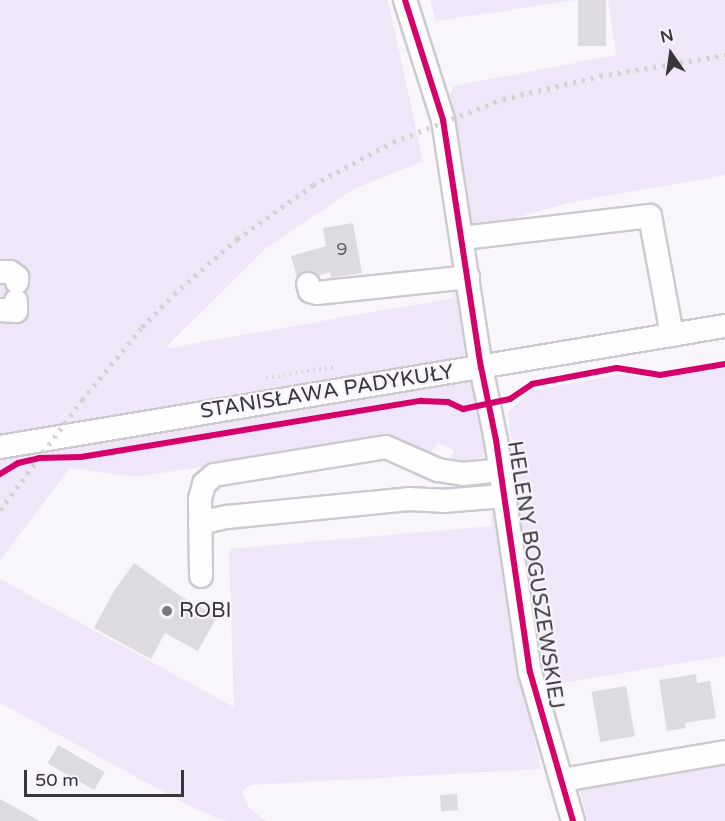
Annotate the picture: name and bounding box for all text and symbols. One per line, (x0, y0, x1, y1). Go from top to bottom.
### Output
north arrow (641, 24, 701, 84)
text: N (658, 25, 675, 48)
house number: 9 (336, 238, 348, 260)
street label: STANISŁAWA PADYKUŁY (199, 360, 455, 424)
street label: HELENY BOGUSZEWSKIEJ (501, 439, 569, 711)
place label: ROBI (179, 598, 232, 624)
marker: ROBI (160, 604, 174, 618)
scale bar (27, 758, 188, 796)
text: 50 m (35, 769, 79, 791)

